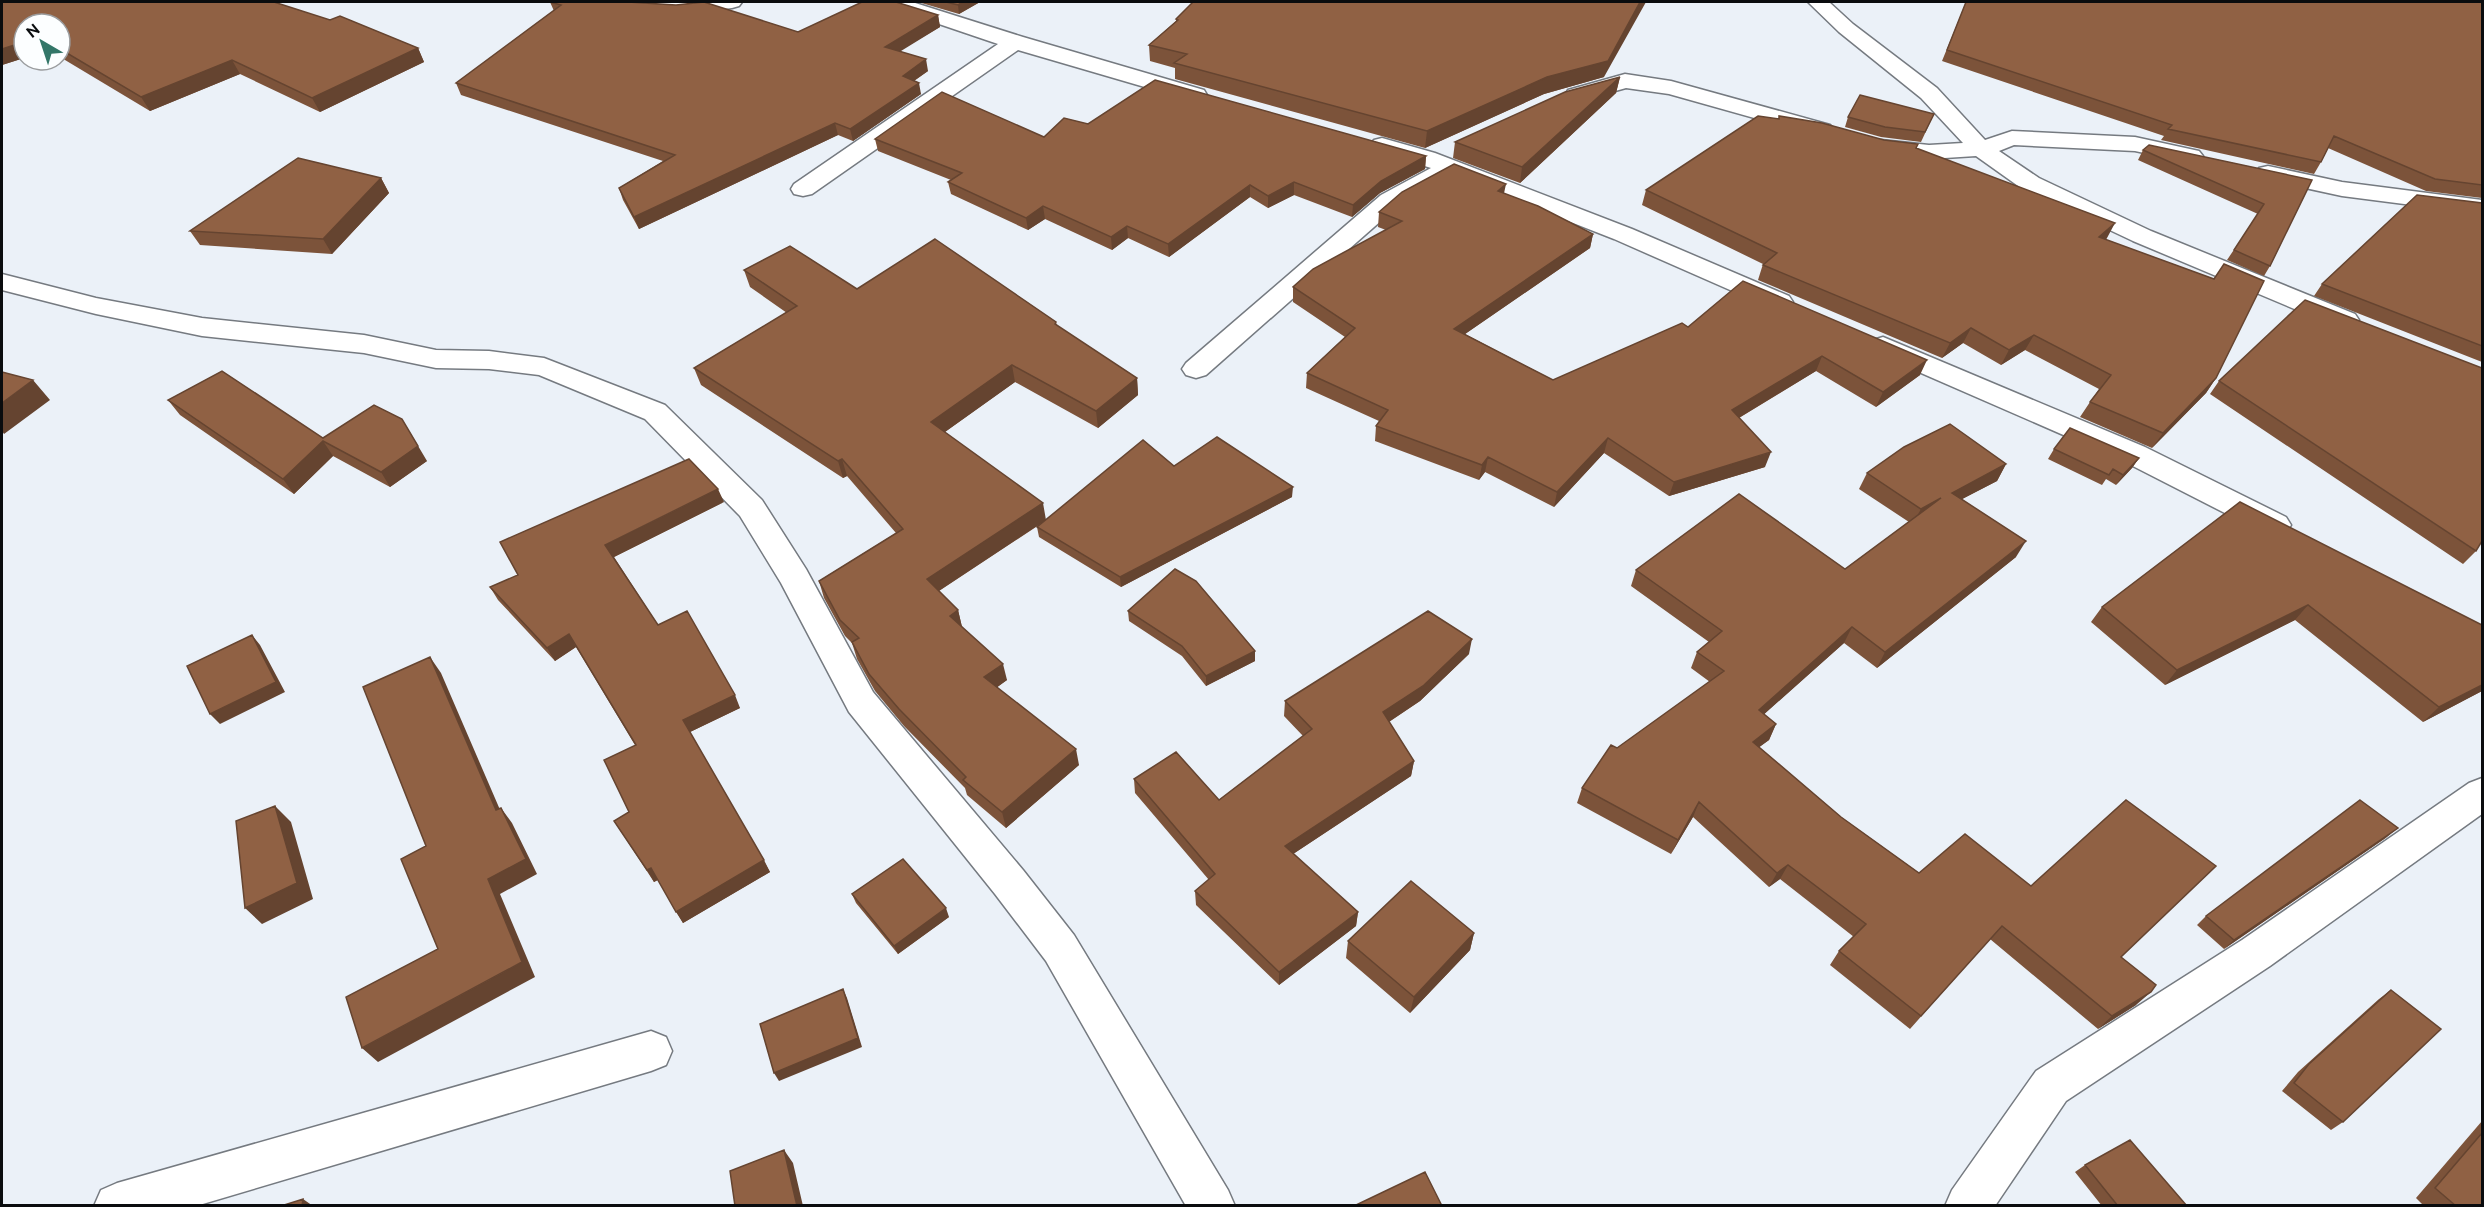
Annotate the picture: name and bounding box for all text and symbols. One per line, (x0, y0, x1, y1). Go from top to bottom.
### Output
north arrow (12, 12, 72, 72)
text: N (22, 20, 43, 41)

